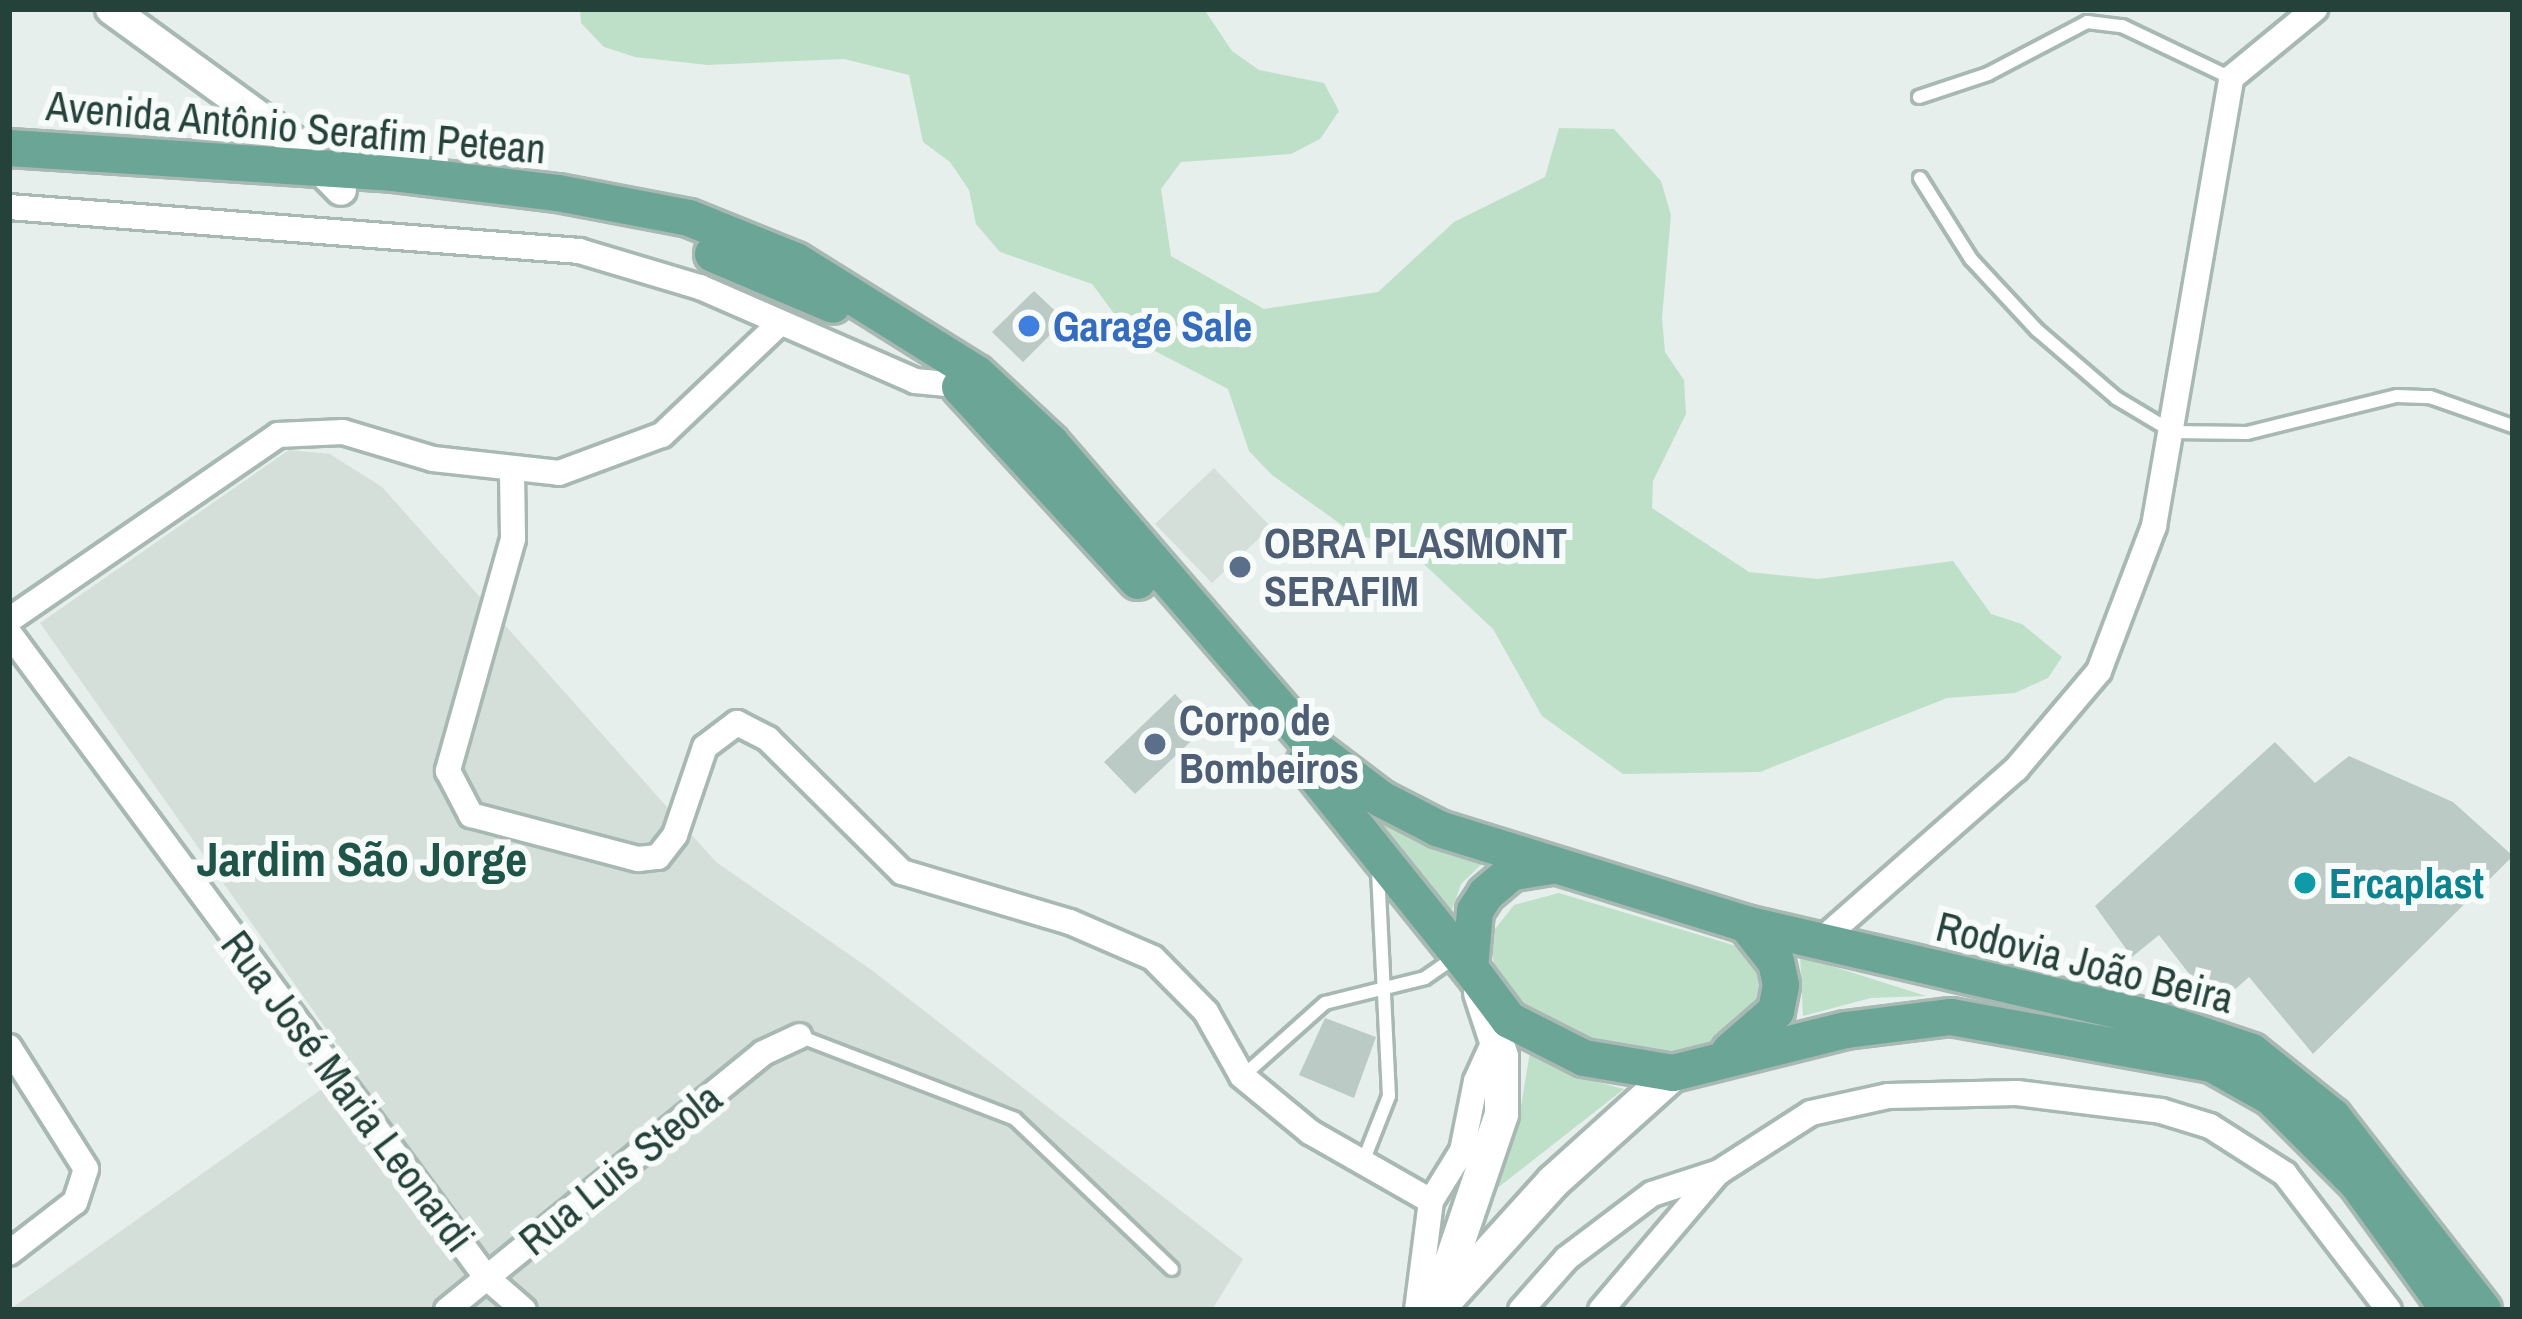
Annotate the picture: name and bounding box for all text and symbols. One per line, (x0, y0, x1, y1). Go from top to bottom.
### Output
street label: Avenida Antônio Serafim Petean (43, 80, 549, 174)
place label: Garage Sale (1053, 301, 1252, 351)
marker: Garage Sale (1016, 313, 1042, 339)
place label: OBRA PLASMONT SERAFIM (1264, 518, 1568, 616)
marker: OBRA PLASMONT SERAFIM (1227, 554, 1253, 580)
place label: Corpo de Bombeiros (1179, 695, 1359, 794)
marker: Corpo de Bombeiros (1142, 731, 1168, 757)
district label: Jardim São Jorge (197, 830, 527, 888)
place label: Ercaplast (2329, 858, 2484, 908)
marker: Ercaplast (2292, 870, 2318, 896)
street label: Rodovia João Beira (1931, 901, 2239, 1023)
street label: Rua José Maria Leonardi (211, 921, 485, 1261)
street label: Rua Luis Steola (509, 1072, 731, 1266)

